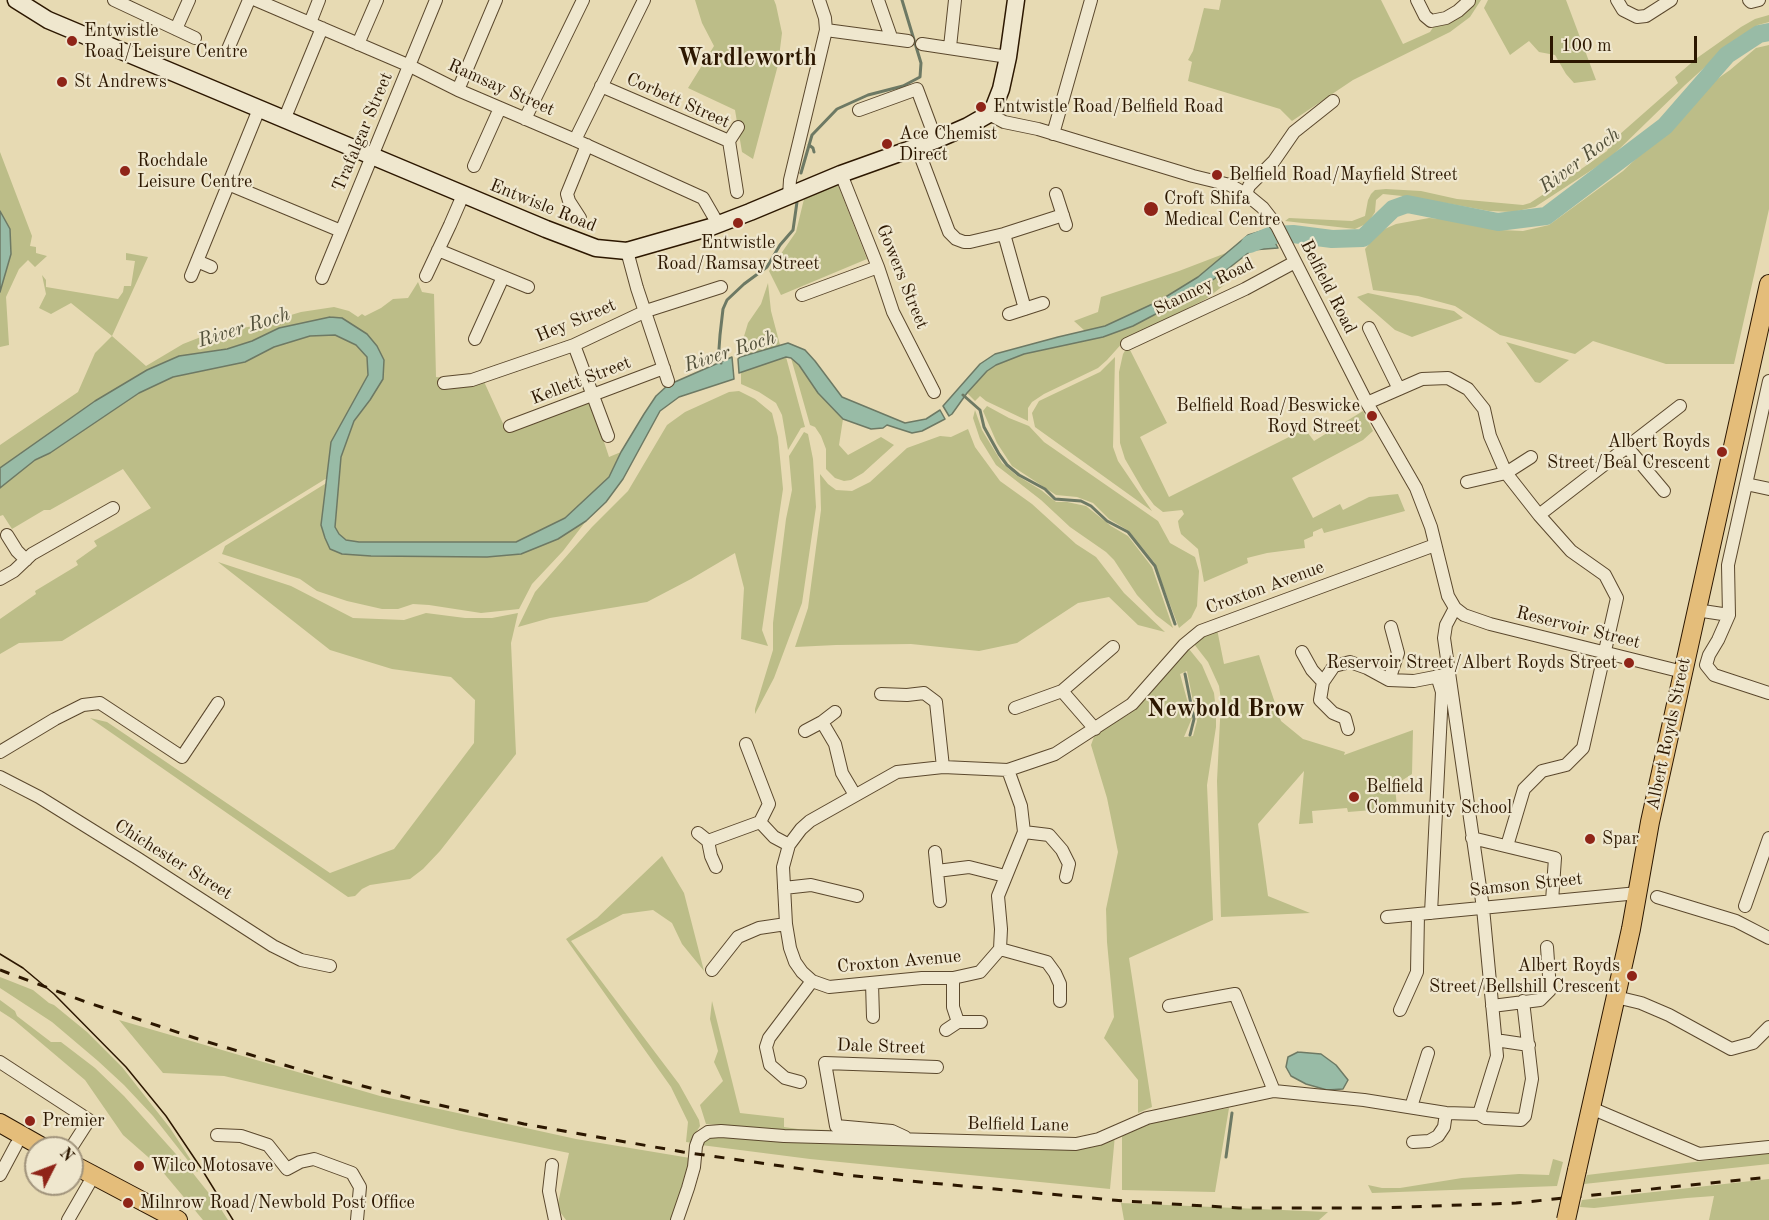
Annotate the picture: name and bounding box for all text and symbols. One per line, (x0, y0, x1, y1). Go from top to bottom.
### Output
place label: Entwistle Road/Leisure Centre (84, 20, 248, 63)
scale bar (1553, 24, 1700, 62)
marker: Entwistle Road/Leisure Centre (65, 34, 79, 48)
text: 100 m (1561, 37, 1612, 55)
district label: Wardleworth (677, 45, 817, 73)
street label: Ramsay Street (444, 55, 558, 121)
street label: Trafalgar Street (328, 69, 398, 195)
street label: Corbett Street (623, 69, 733, 133)
place label: St Andrews (74, 71, 167, 93)
marker: St Andrews (55, 75, 69, 89)
place label: Entwistle Road/Belfield Road (993, 96, 1224, 118)
marker: Entwistle Road/Belfield Road (974, 100, 988, 114)
place label: Ace Chemist Direct (899, 123, 997, 166)
water label: River Roch (1535, 123, 1625, 199)
marker: Ace Chemist Direct (880, 137, 894, 151)
place label: Rochdale Leisure Centre (137, 150, 252, 192)
marker: Rochdale Leisure Centre (118, 164, 132, 178)
place label: Belfield Road/Mayfield Street (1229, 164, 1458, 186)
marker: Belfield Road/Mayfield Street (1210, 168, 1224, 182)
street label: Entwisle Road (486, 175, 600, 237)
place label: Croft Shifa Medical Centre (1164, 188, 1280, 230)
marker: Croft Shifa Medical Centre (1142, 200, 1160, 218)
marker: Entwistle Road/Ramsay Street (731, 216, 745, 230)
street label: Gowers Street (871, 222, 933, 332)
place label: Entwistle Road/Ramsay Street (657, 232, 819, 274)
street label: Belfield Road (1295, 236, 1361, 338)
street label: Stanney Road (1150, 253, 1258, 321)
street label: Hey Street (533, 295, 619, 347)
water label: River Roch (195, 303, 293, 353)
water label: River Roch (681, 326, 779, 378)
street label: Kellett Street (528, 352, 634, 410)
place label: Belfield Road/Beswicke Royd Street (1176, 395, 1360, 438)
marker: Belfield Road/Beswicke Royd Street (1365, 409, 1379, 423)
place label: Albert Royds Street/Beal Crescent (1547, 431, 1710, 474)
marker: Albert Royds Street/Beal Crescent (1715, 445, 1729, 459)
street label: Croxton Avenue (1203, 557, 1327, 619)
street label: Reservoir Street (1514, 602, 1642, 654)
place label: Reservoir Street/Albert Royds Street (1326, 652, 1617, 674)
marker: Reservoir Street/Albert Royds Street (1622, 656, 1636, 670)
street label: Albert Royds Street (1642, 656, 1696, 812)
district label: Newbold Brow (1147, 696, 1305, 724)
place label: Belfield Community School (1366, 776, 1512, 818)
marker: Belfield Community School (1347, 790, 1361, 804)
street label: Chichester Street (110, 815, 236, 905)
place label: Spar (1602, 828, 1639, 850)
marker: Spar (1583, 832, 1597, 846)
street label: Samson Street (1468, 868, 1584, 902)
street label: Croxton Avenue (836, 946, 962, 978)
place label: Albert Royds Street/Bellshill Crescent (1429, 955, 1620, 998)
marker: Albert Royds Street/Bellshill Crescent (1625, 969, 1639, 983)
street label: Dale Street (836, 1035, 926, 1059)
place label: Premier (42, 1110, 105, 1132)
street label: Belfield Lane (967, 1113, 1069, 1137)
marker: Premier (23, 1114, 37, 1128)
north arrow (24, 1136, 84, 1196)
text: N (56, 1145, 76, 1165)
place label: Wilco Motosave (151, 1155, 273, 1177)
marker: Wilco Motosave (132, 1159, 146, 1173)
place label: Milnrow Road/Newbold Post Office (140, 1192, 415, 1214)
marker: Milnrow Road/Newbold Post Office (121, 1196, 135, 1210)

